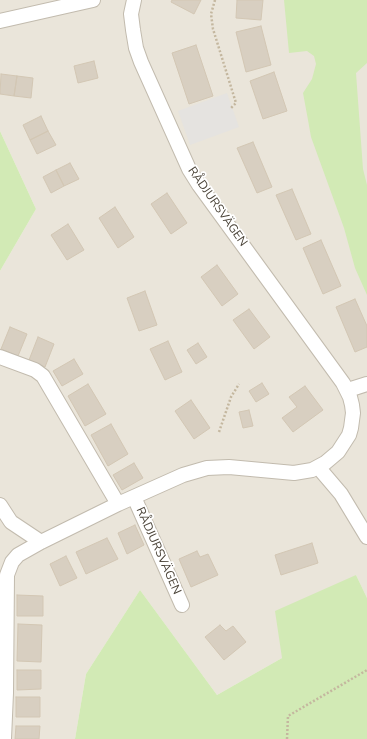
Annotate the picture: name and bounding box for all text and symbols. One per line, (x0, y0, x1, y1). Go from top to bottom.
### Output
street label: RÅDJURSVÄGEN (184, 164, 250, 250)
street label: RÅDJURSVÄGEN (132, 505, 184, 597)

